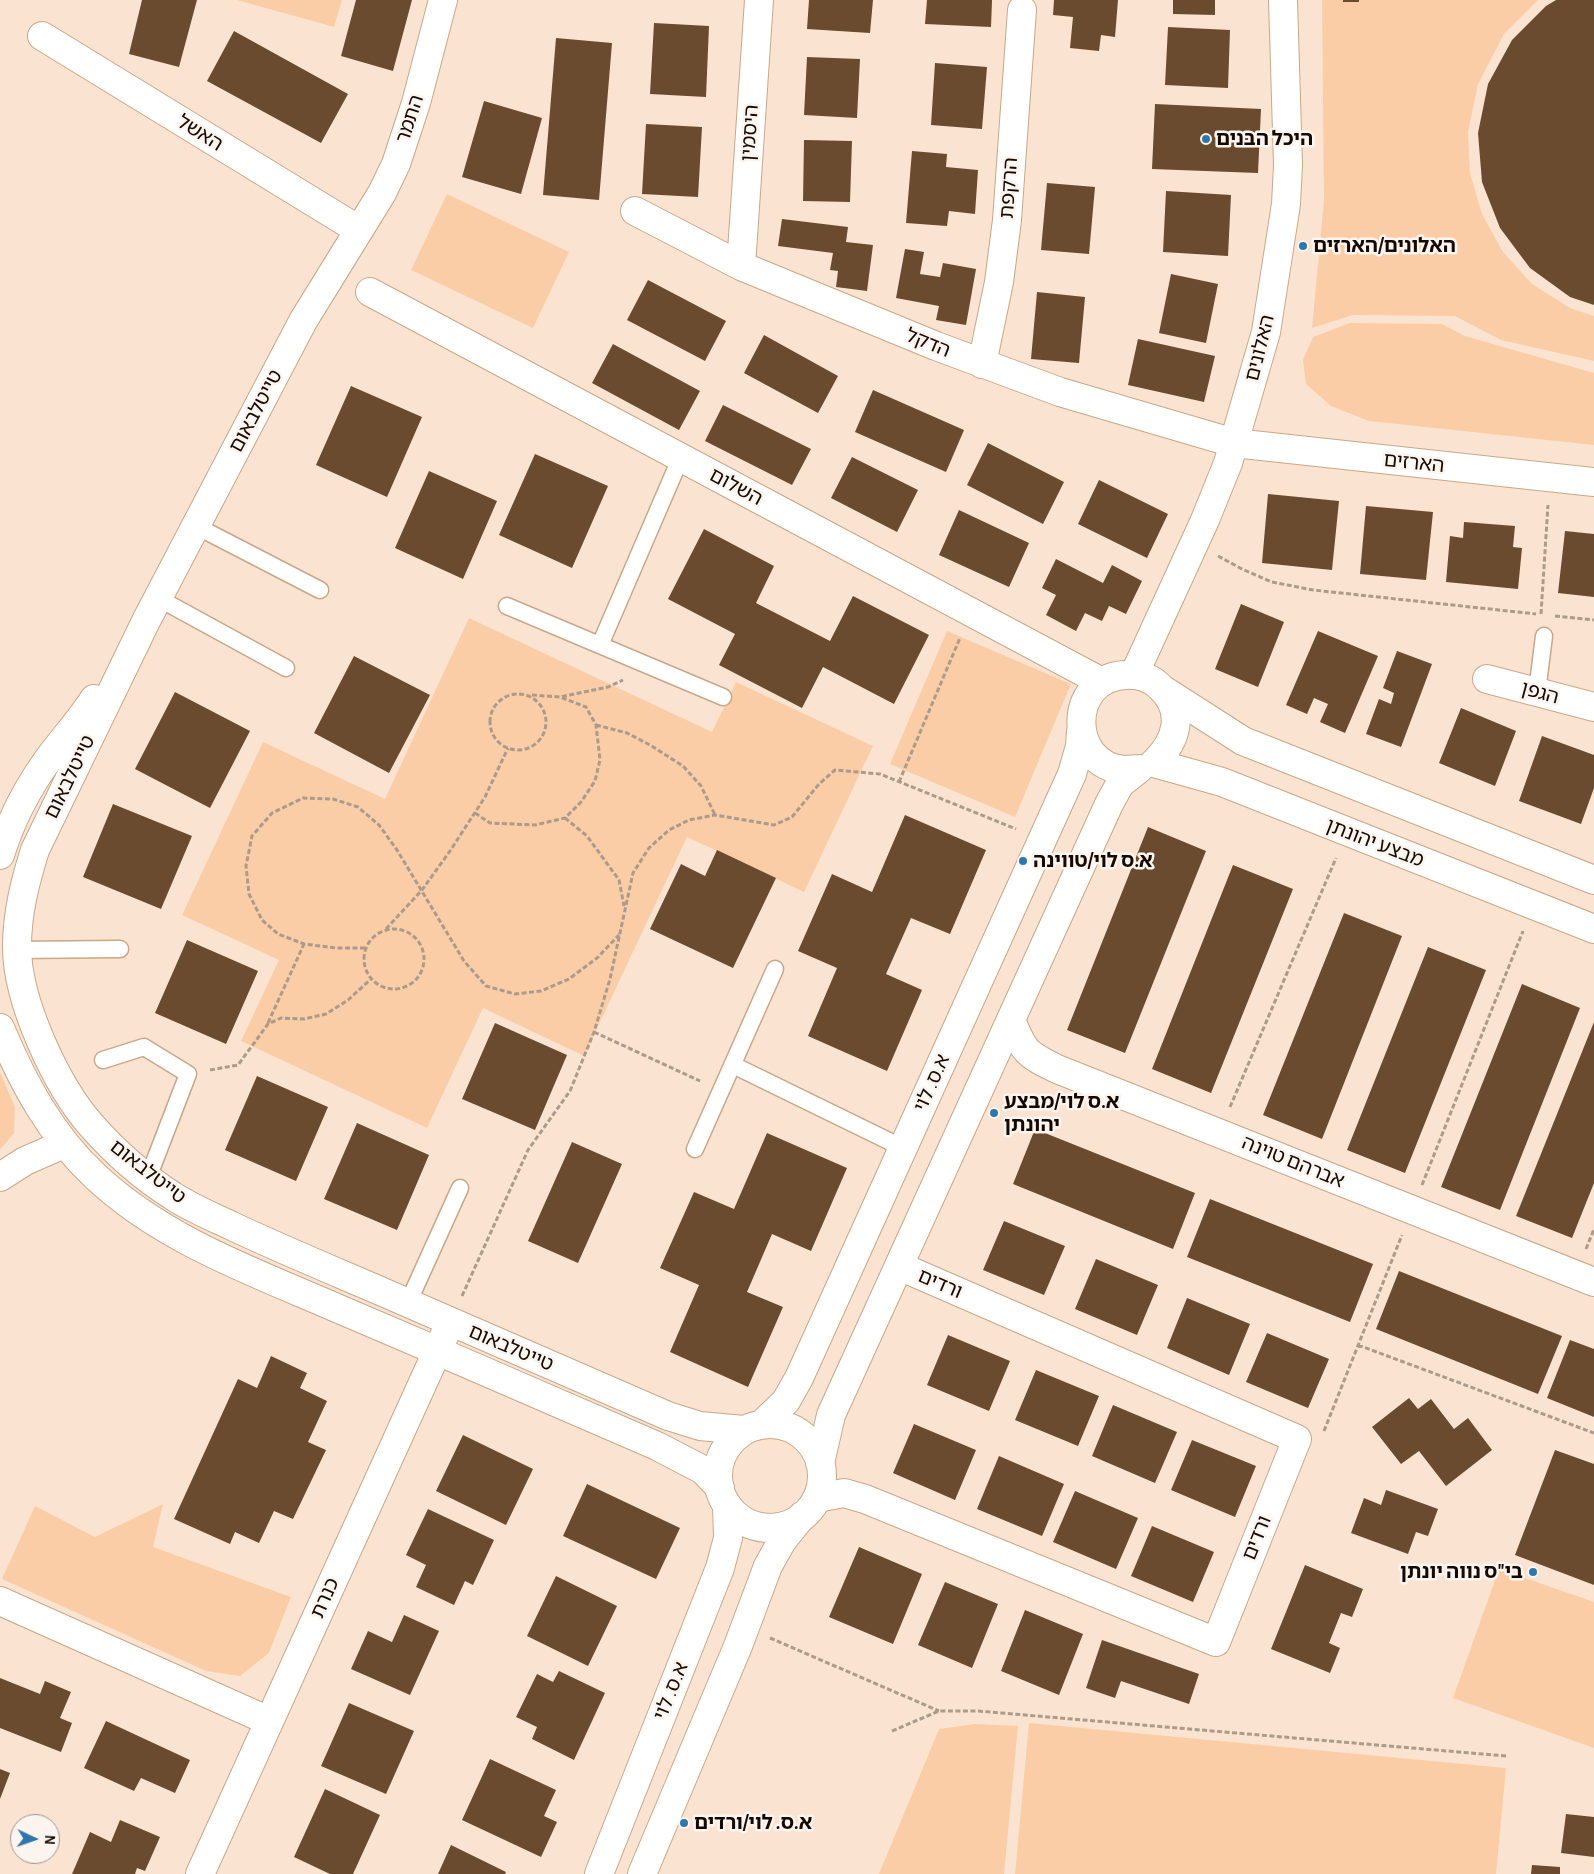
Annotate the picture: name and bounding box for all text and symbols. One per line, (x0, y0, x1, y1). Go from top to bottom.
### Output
street label: התמר (391, 92, 429, 146)
street label: היסמין (736, 104, 764, 162)
street label: האשל (173, 110, 227, 156)
place label: היכל הבנים (1216, 127, 1313, 151)
marker: היכל הבנים (1200, 133, 1212, 145)
street label: הרקפת (995, 157, 1023, 219)
place label: האלונים/הארזים (1313, 234, 1456, 258)
marker: האלונים/הארזים (1297, 240, 1309, 252)
street label: האלונים (1240, 312, 1280, 384)
street label: הדקל (902, 323, 954, 363)
street label: טייטלבאום (224, 366, 288, 456)
street label: הארזים (1382, 448, 1446, 478)
street label: השלום (705, 463, 767, 511)
street label: הגפן (1518, 676, 1562, 710)
street label: טייטלבאום (39, 731, 101, 823)
street label: מבצע יהונתן (1323, 813, 1427, 873)
place label: א.ס לוי/טווינה (1033, 849, 1153, 873)
marker: א.ס לוי/טווינה (1017, 855, 1029, 867)
street label: א.ס. לוי (909, 1051, 955, 1115)
place label: א.ס לוי/מבצע יהונתן (1004, 1090, 1119, 1137)
marker: א.ס לוי/מבצע יהונתן (988, 1107, 1000, 1119)
street label: אברהם טוינה (1238, 1131, 1348, 1193)
street label: טייטלבאום (105, 1135, 191, 1209)
street label: ורדים (914, 1264, 966, 1304)
street label: טייטלבאום (465, 1319, 557, 1377)
street label: ורדים (1237, 1512, 1277, 1564)
place label: בי"ס נווה יונתן (1400, 1560, 1523, 1584)
marker: בי"ס נווה יונתן (1527, 1566, 1539, 1578)
street label: כנרת (306, 1574, 344, 1622)
street label: א.ס. לוי (649, 1659, 693, 1723)
place label: א.ס. לוי/ורדים (694, 1811, 812, 1835)
north arrow (10, 1814, 60, 1864)
marker: א.ס. לוי/ורדים (678, 1817, 690, 1829)
text: N (42, 1834, 56, 1845)

